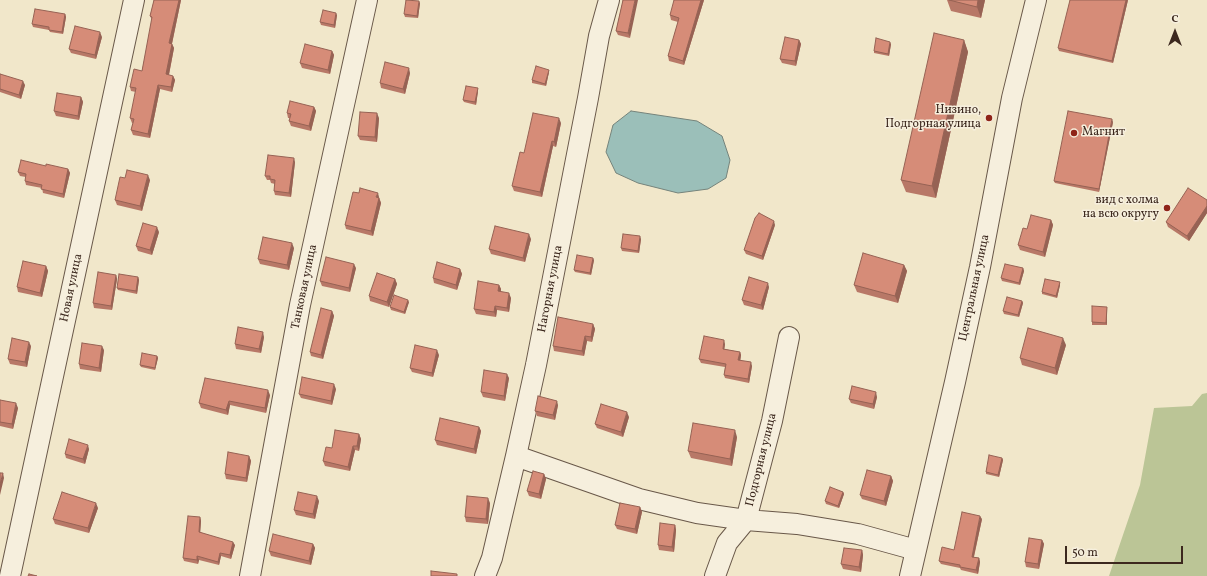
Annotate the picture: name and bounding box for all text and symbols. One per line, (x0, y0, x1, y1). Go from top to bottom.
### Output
north arrow (1155, 12, 1195, 52)
text: С (1171, 12, 1179, 27)
place label: Низино, Подгорная улица (885, 104, 981, 132)
marker: Низино, Подгорная улица (984, 113, 994, 123)
place label: Магнит (1082, 126, 1125, 140)
marker: Магнит (1069, 128, 1079, 138)
place label: вид с холма на всю округу (1083, 194, 1159, 222)
marker: вид с холма на всю округу (1162, 203, 1172, 213)
street label: Центральная улица (957, 233, 993, 343)
street label: Танковая улица (289, 243, 321, 331)
street label: Нагорная улица (535, 244, 567, 334)
street label: Новая улица (58, 252, 86, 324)
street label: Подгорная улица (743, 412, 781, 508)
scale bar (1067, 538, 1185, 564)
text: 50 m (1072, 545, 1098, 561)

